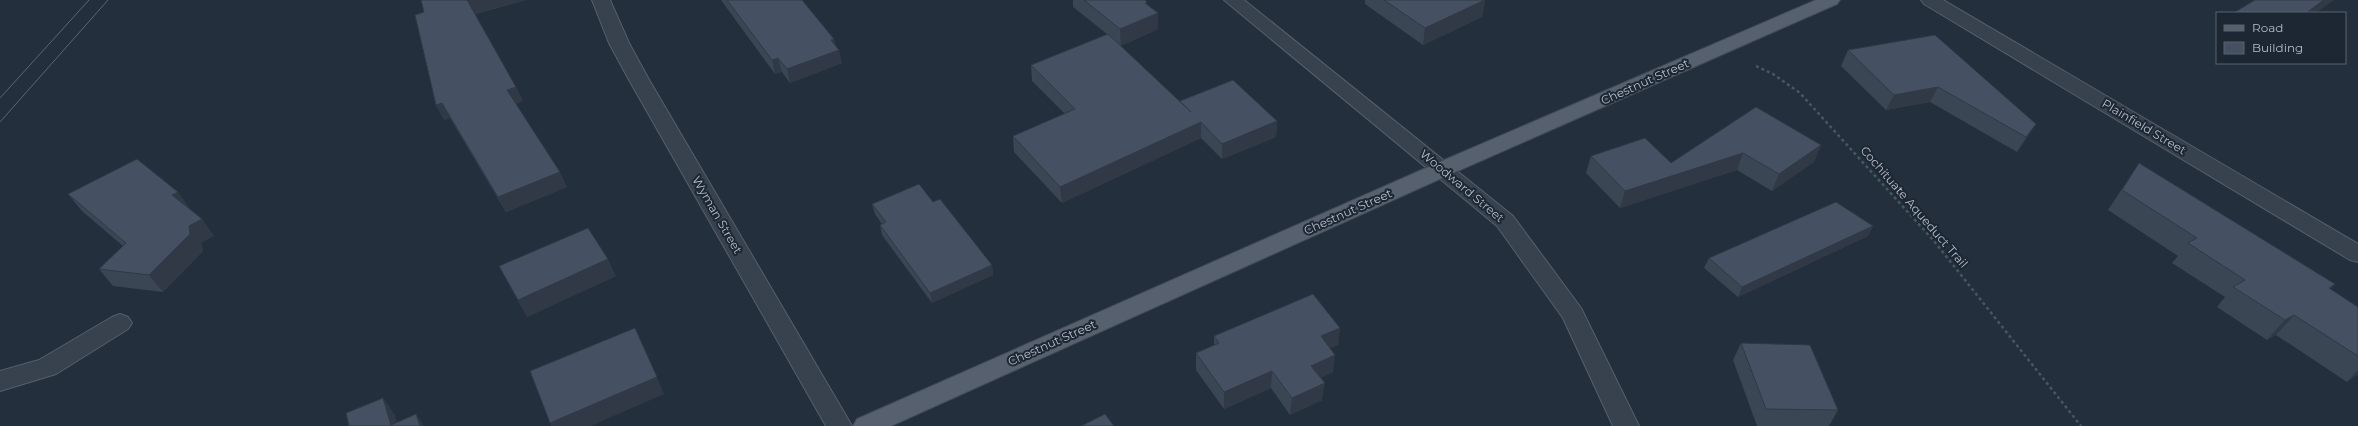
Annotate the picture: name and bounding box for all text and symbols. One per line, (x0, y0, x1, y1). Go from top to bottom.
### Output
legend (2216, 12, 2346, 64)
text: Road (2252, 20, 2283, 35)
text: Building (2252, 40, 2303, 55)
street label: Chestnut Street (1598, 55, 1691, 108)
street label: Plainfield Street (2099, 96, 2189, 158)
street label: Cochituate Aqueduct Trail (1857, 143, 1971, 271)
street label: Woodward Street (1417, 146, 1508, 225)
street label: Wyman Street (689, 173, 746, 256)
street label: Chestnut Street (1301, 185, 1394, 238)
street label: Chestnut Street (1005, 316, 1098, 369)

